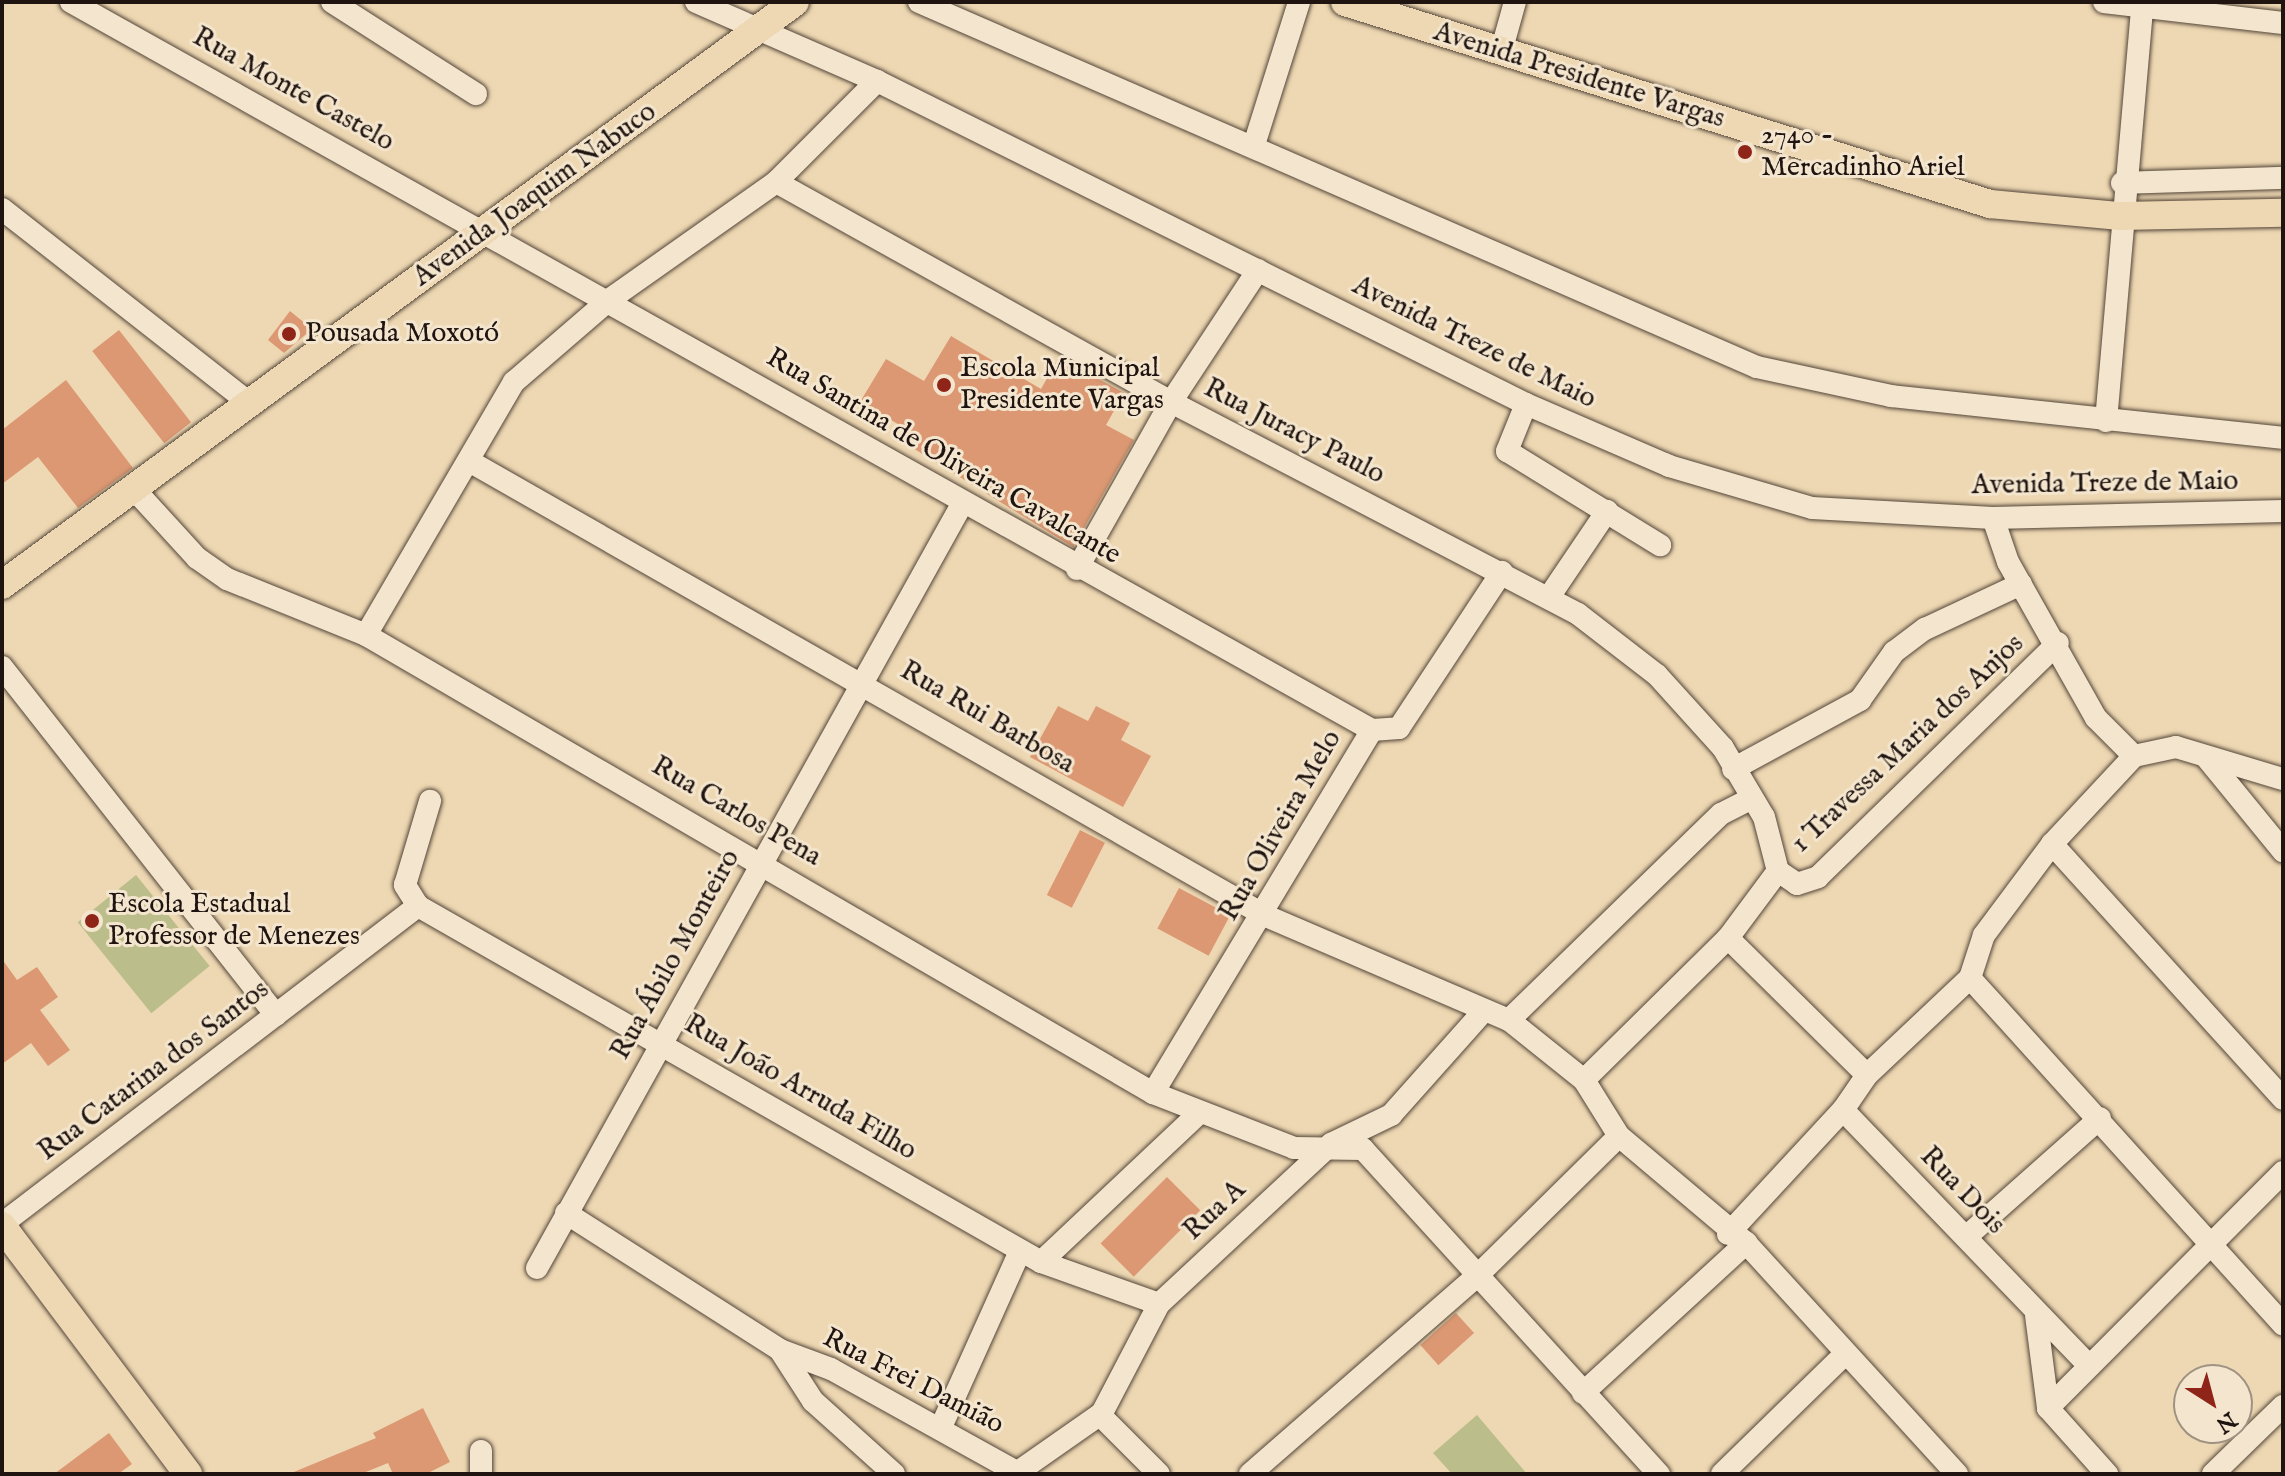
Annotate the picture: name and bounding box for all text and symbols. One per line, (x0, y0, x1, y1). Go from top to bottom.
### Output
street label: Avenida Presidente Vargas (1429, 16, 1729, 136)
street label: Rua Monte Castelo (186, 21, 400, 159)
street label: Avenida Joaquim Nabuco (407, 95, 663, 295)
place label: 2740 - Mercadinho Ariel (1761, 119, 1965, 185)
marker: 2740 - Mercadinho Ariel (1736, 143, 1754, 161)
street label: Avenida Treze de Maio (1347, 269, 1601, 417)
place label: Pousada Moxotó (305, 317, 499, 351)
marker: Pousada Moxotó (280, 325, 298, 343)
street label: Rua Santina de Oliveira Cavalcante (760, 341, 1126, 573)
place label: Escola Municipal Presidente Vargas (960, 352, 1164, 418)
street label: Rua Juracy Paulo (1198, 372, 1390, 492)
marker: Escola Municipal Presidente Vargas (935, 376, 953, 394)
street label: Avenida Treze de Maio (1971, 465, 2239, 503)
street label: 1 Travessa Maria dos Anjos (1785, 628, 2031, 860)
street label: Rua Rui Barbosa (894, 654, 1080, 782)
street label: Rua Oliveira Melo (1213, 725, 1349, 927)
street label: Rua Carlos Pena (645, 750, 827, 874)
street label: Rua Ábilo Monteiro (604, 844, 748, 1066)
place label: Escola Estadual Professor de Menezes (108, 888, 360, 954)
marker: Escola Estadual Professor de Menezes (83, 912, 101, 930)
street label: Rua Catarina dos Santos (32, 973, 276, 1169)
street label: Rua João Arruda Filho (678, 1008, 922, 1168)
street label: Rua Dois (1912, 1140, 2012, 1242)
street label: Rua A (1177, 1174, 1253, 1248)
street label: Rua Frei Damião (817, 1322, 1009, 1442)
north arrow (2173, 1364, 2253, 1444)
text: N (2210, 1405, 2242, 1439)

